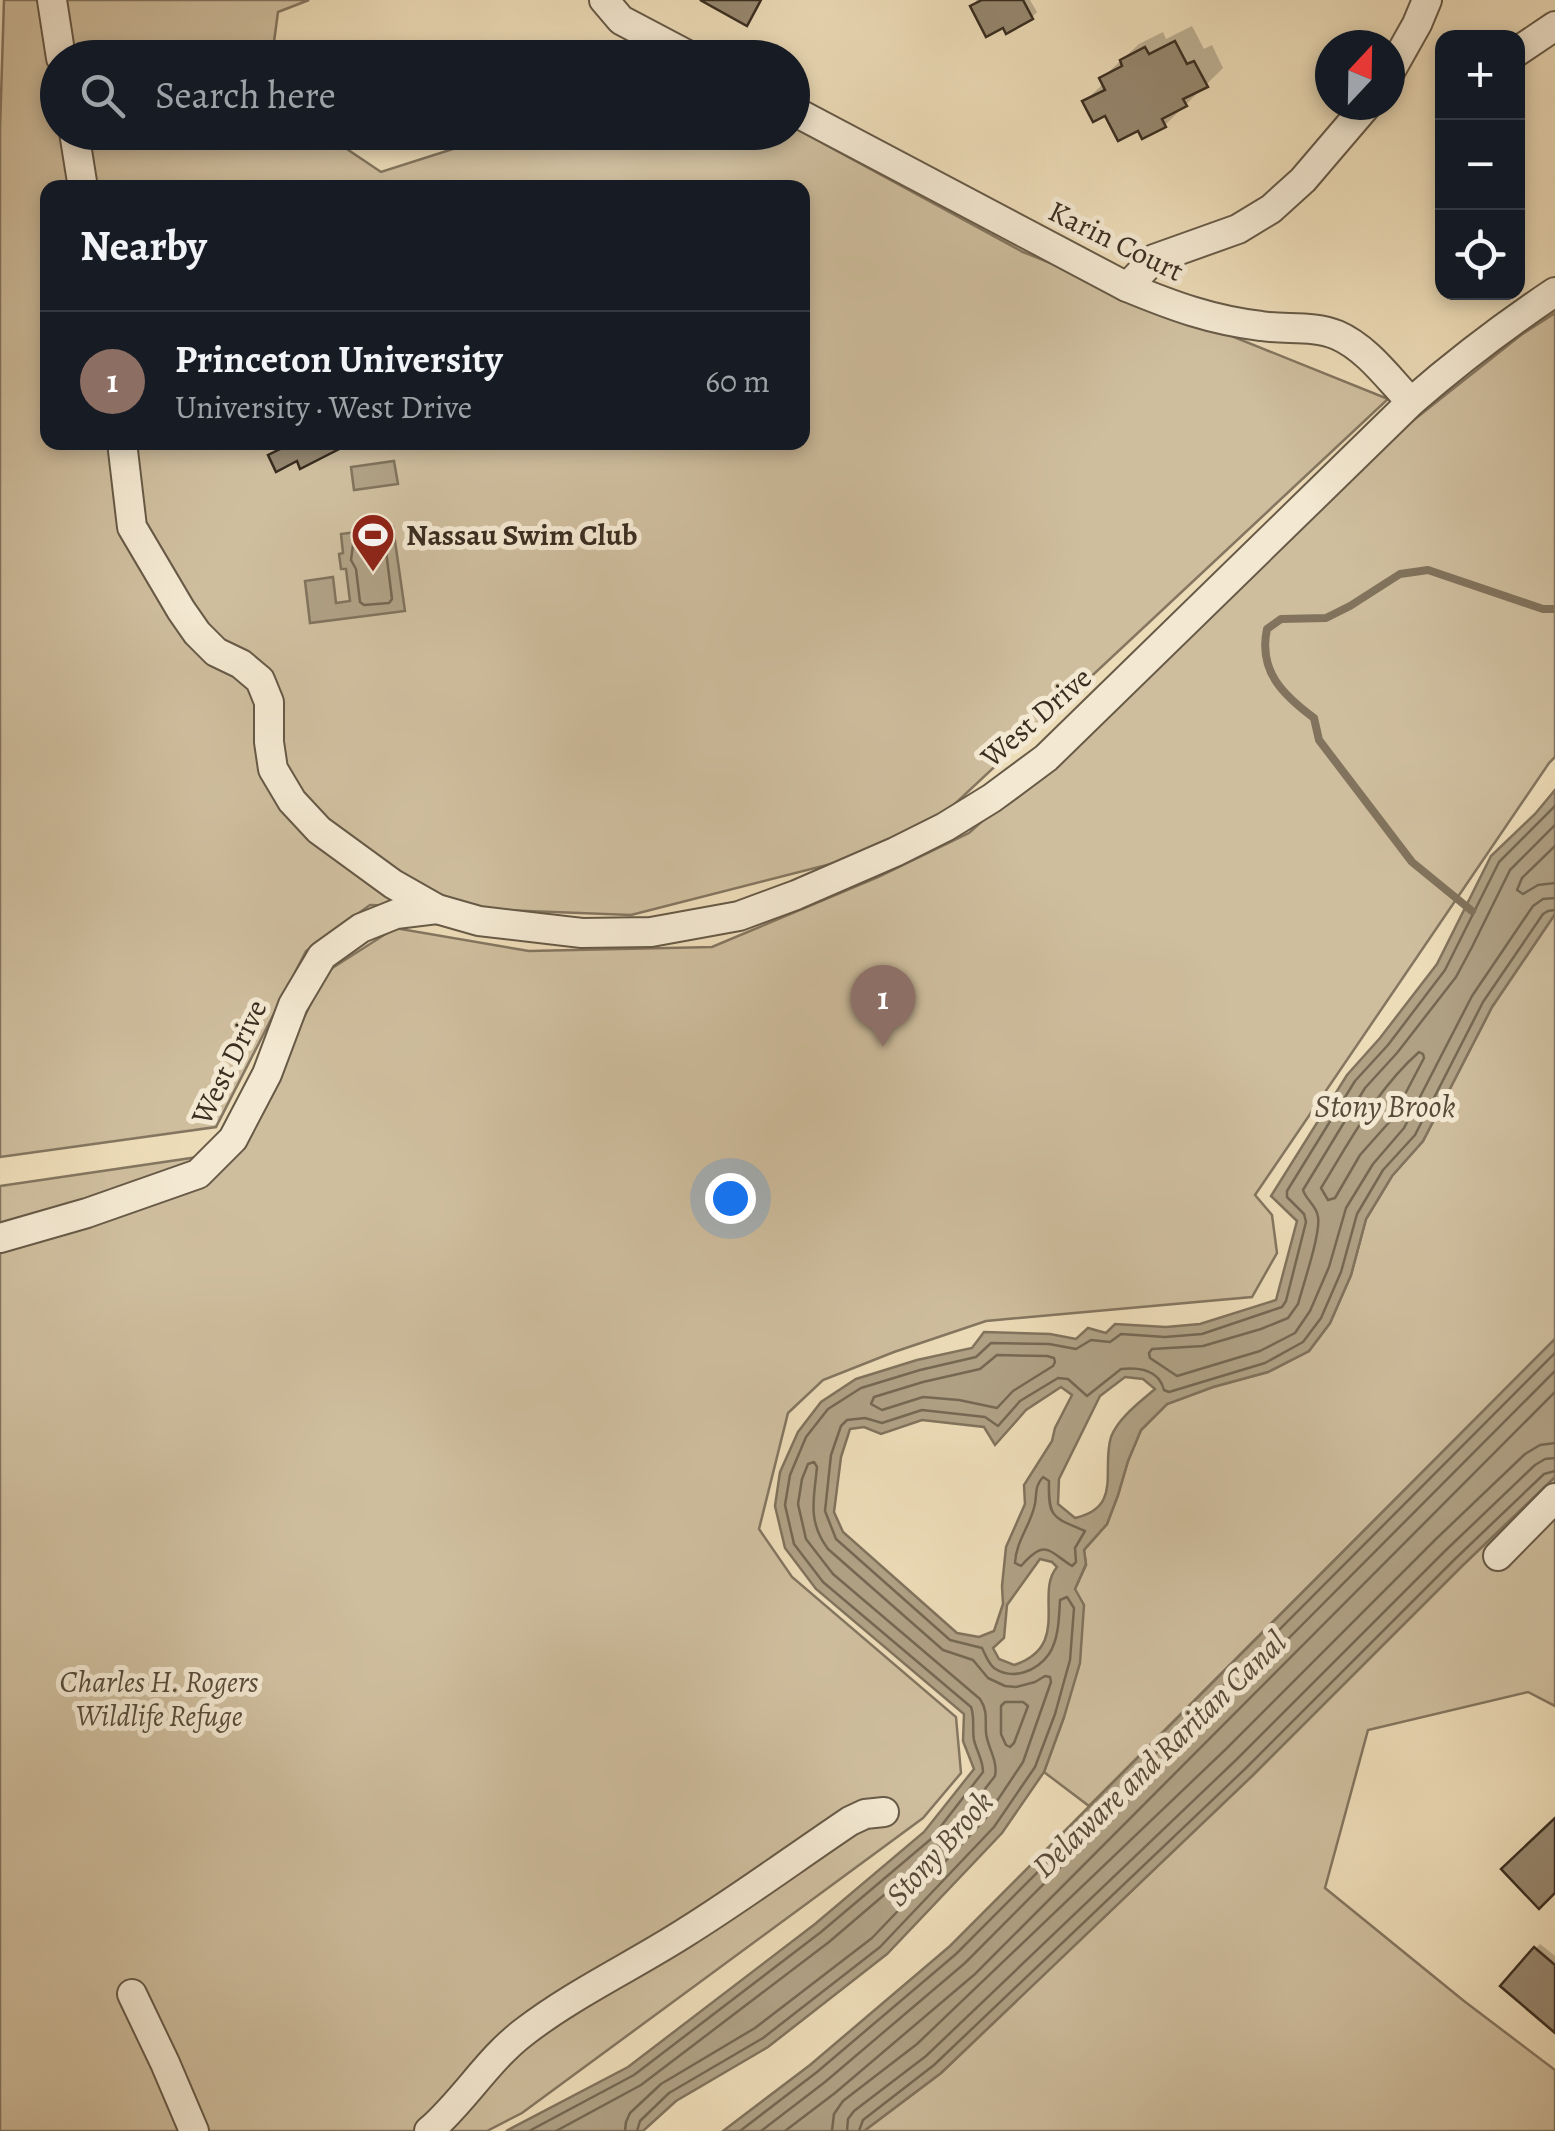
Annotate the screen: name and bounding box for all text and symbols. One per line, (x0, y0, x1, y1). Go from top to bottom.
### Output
north arrow (1315, 30, 1405, 120)
map controls (1435, 30, 1525, 300)
button: + (1435, 30, 1525, 120)
search box (40, 40, 810, 150)
icon: search (75, 68, 130, 123)
text: Search here (155, 69, 336, 121)
button: − (1435, 120, 1525, 210)
street label: Karin Court (1042, 191, 1190, 291)
button: locate (1435, 210, 1525, 300)
text: Nearby (80, 217, 207, 274)
text: Princeton University (175, 333, 503, 385)
text: 1 (107, 359, 118, 403)
text: 60 m (705, 359, 770, 403)
text: University · West Drive (175, 385, 472, 429)
sports icon: Nassau Swim Club (350, 512, 396, 573)
place label: Nassau Swim Club (406, 515, 638, 555)
street label: West Drive (971, 658, 1100, 777)
pin: 1 (850, 964, 916, 1047)
street label: West Drive (181, 993, 276, 1132)
water label: Stony Brook (1314, 1084, 1456, 1128)
your location (705, 1173, 756, 1224)
water label: Delaware and Raritan Canal (1022, 1621, 1296, 1887)
park label: Charles H. Rogers Wildlife Refuge (60, 1662, 258, 1736)
water label: Stony Brook (875, 1781, 1003, 1915)

